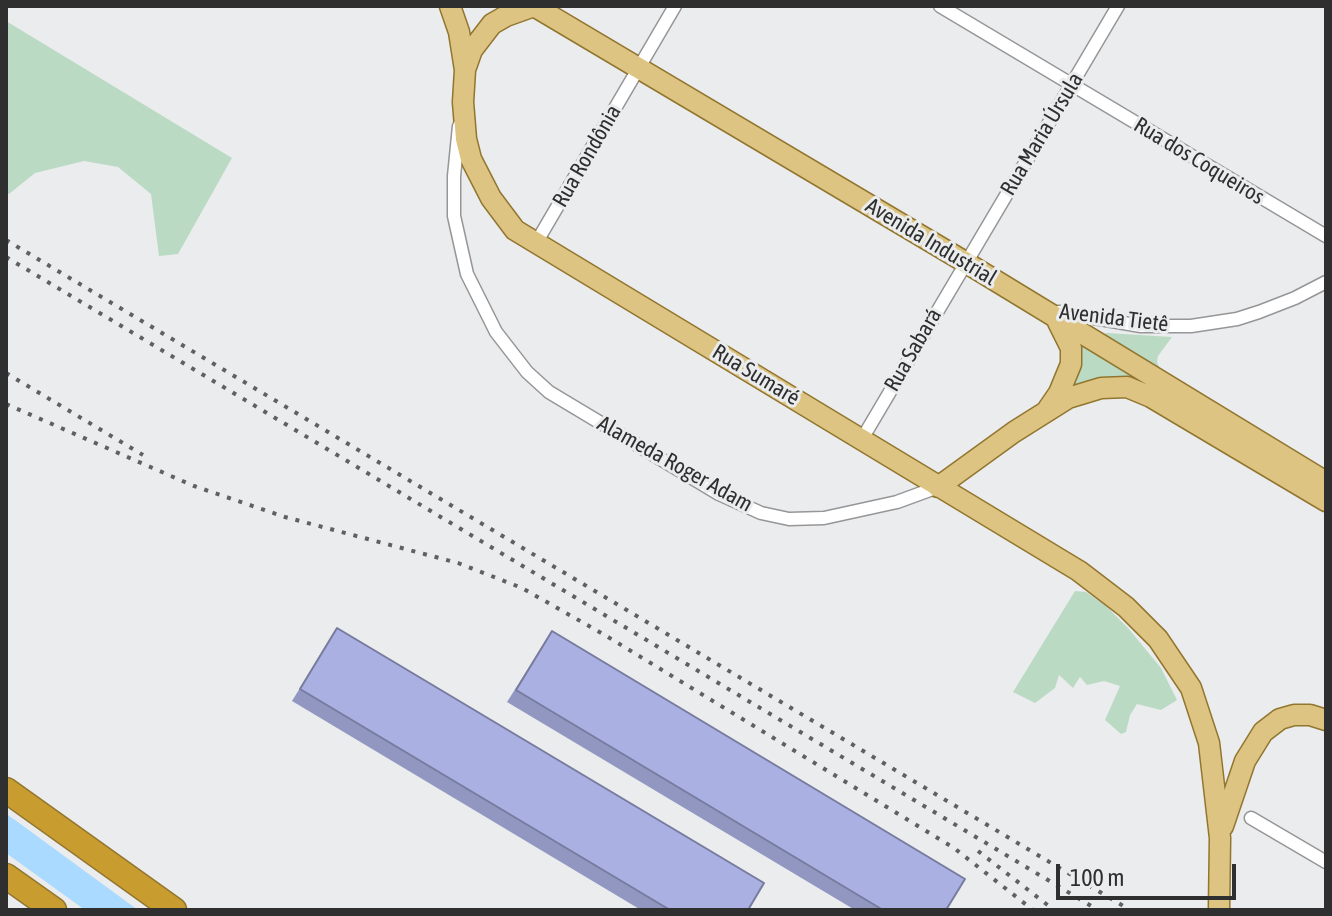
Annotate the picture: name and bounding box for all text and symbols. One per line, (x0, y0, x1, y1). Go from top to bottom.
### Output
street label: Rua Maria Úrsula (995, 68, 1089, 200)
street label: Rua Rondônia (547, 100, 627, 212)
street label: Rua dos Coqueiros (1129, 112, 1269, 210)
street label: Avenida Industrial (861, 193, 1001, 291)
street label: Avenida Tietê (1058, 298, 1170, 338)
street label: Rua Sabará (879, 304, 947, 396)
street label: Rua Sumaré (708, 339, 804, 411)
street label: Alameda Roger Adam (593, 410, 757, 518)
scale bar (1060, 848, 1240, 898)
text: 100 m (1070, 864, 1124, 891)

